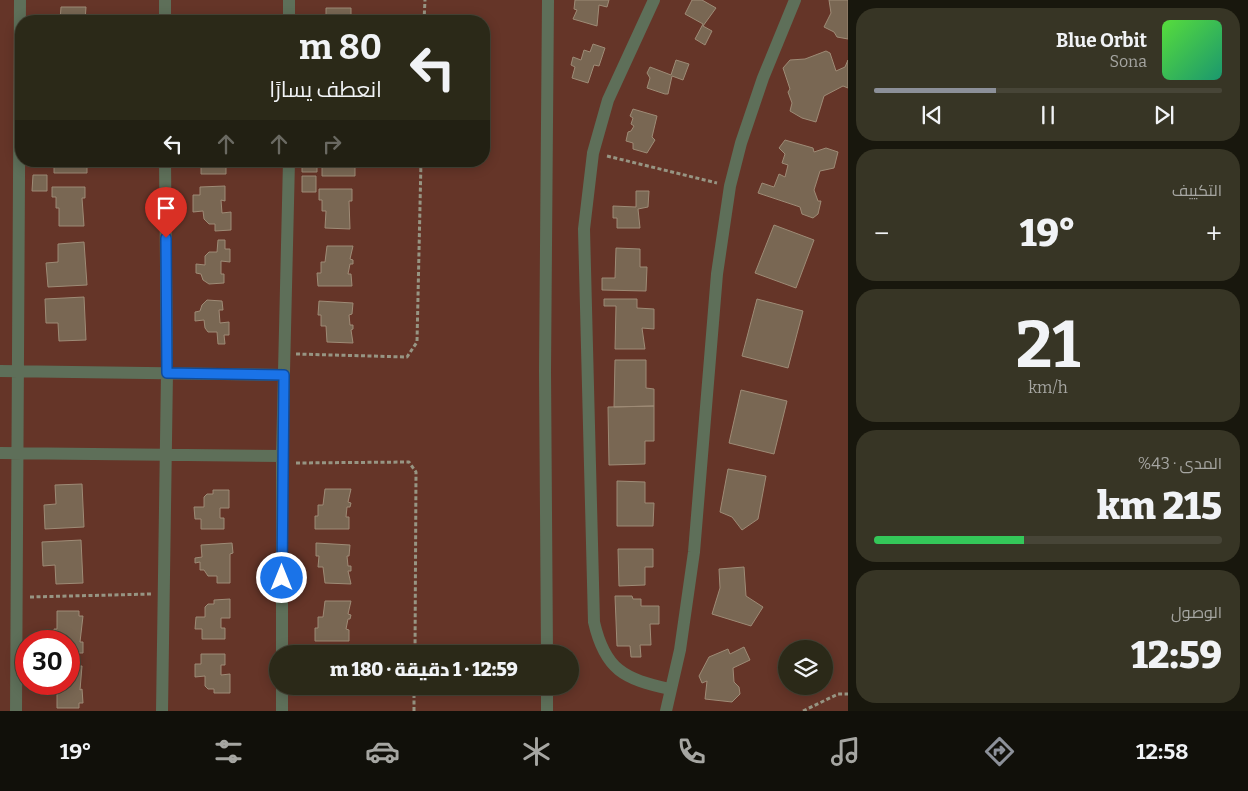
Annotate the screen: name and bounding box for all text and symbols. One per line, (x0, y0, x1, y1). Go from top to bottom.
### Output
text: 80 m (299, 26, 382, 68)
text: Blue Orbit (1056, 29, 1147, 52)
icon: left (400, 35, 465, 100)
text: Sona (1110, 52, 1147, 71)
text: انعطف يسارًا (269, 76, 382, 103)
icon: previous (918, 101, 946, 129)
icon: pause (1034, 101, 1062, 129)
icon: next (1150, 101, 1178, 129)
icon: left (159, 130, 187, 158)
icon: ahead (212, 130, 240, 158)
icon: ahead (265, 130, 293, 158)
icon: right (318, 130, 346, 158)
text: التكييف (1172, 181, 1222, 200)
pin (145, 187, 187, 238)
icon: arrive (152, 194, 180, 222)
text: 19° (1020, 210, 1076, 256)
text: − (874, 217, 889, 250)
text: + (1206, 217, 1222, 250)
text: 21 (1016, 306, 1080, 384)
text: km/h (1028, 378, 1068, 397)
text: المدى · 43% (1138, 454, 1222, 473)
text: 215 km (1097, 483, 1222, 529)
position arrow (255, 551, 307, 603)
text: الوصول (1171, 603, 1222, 622)
speed limit sign: 30 (15, 630, 80, 695)
text: 12:59 (1131, 632, 1222, 678)
map controls (778, 640, 833, 695)
button: layers (778, 640, 833, 695)
text: 12:59 · 1 دقيقة · 180 m (330, 658, 518, 681)
icon: filters (211, 734, 246, 769)
icon: car (365, 734, 400, 769)
icon: climate (519, 734, 554, 769)
icon: phone (674, 734, 709, 769)
icon: music (828, 734, 863, 769)
icon: directions (982, 734, 1017, 769)
text: 19° (60, 738, 92, 765)
text: 12:58 (1136, 738, 1188, 765)

